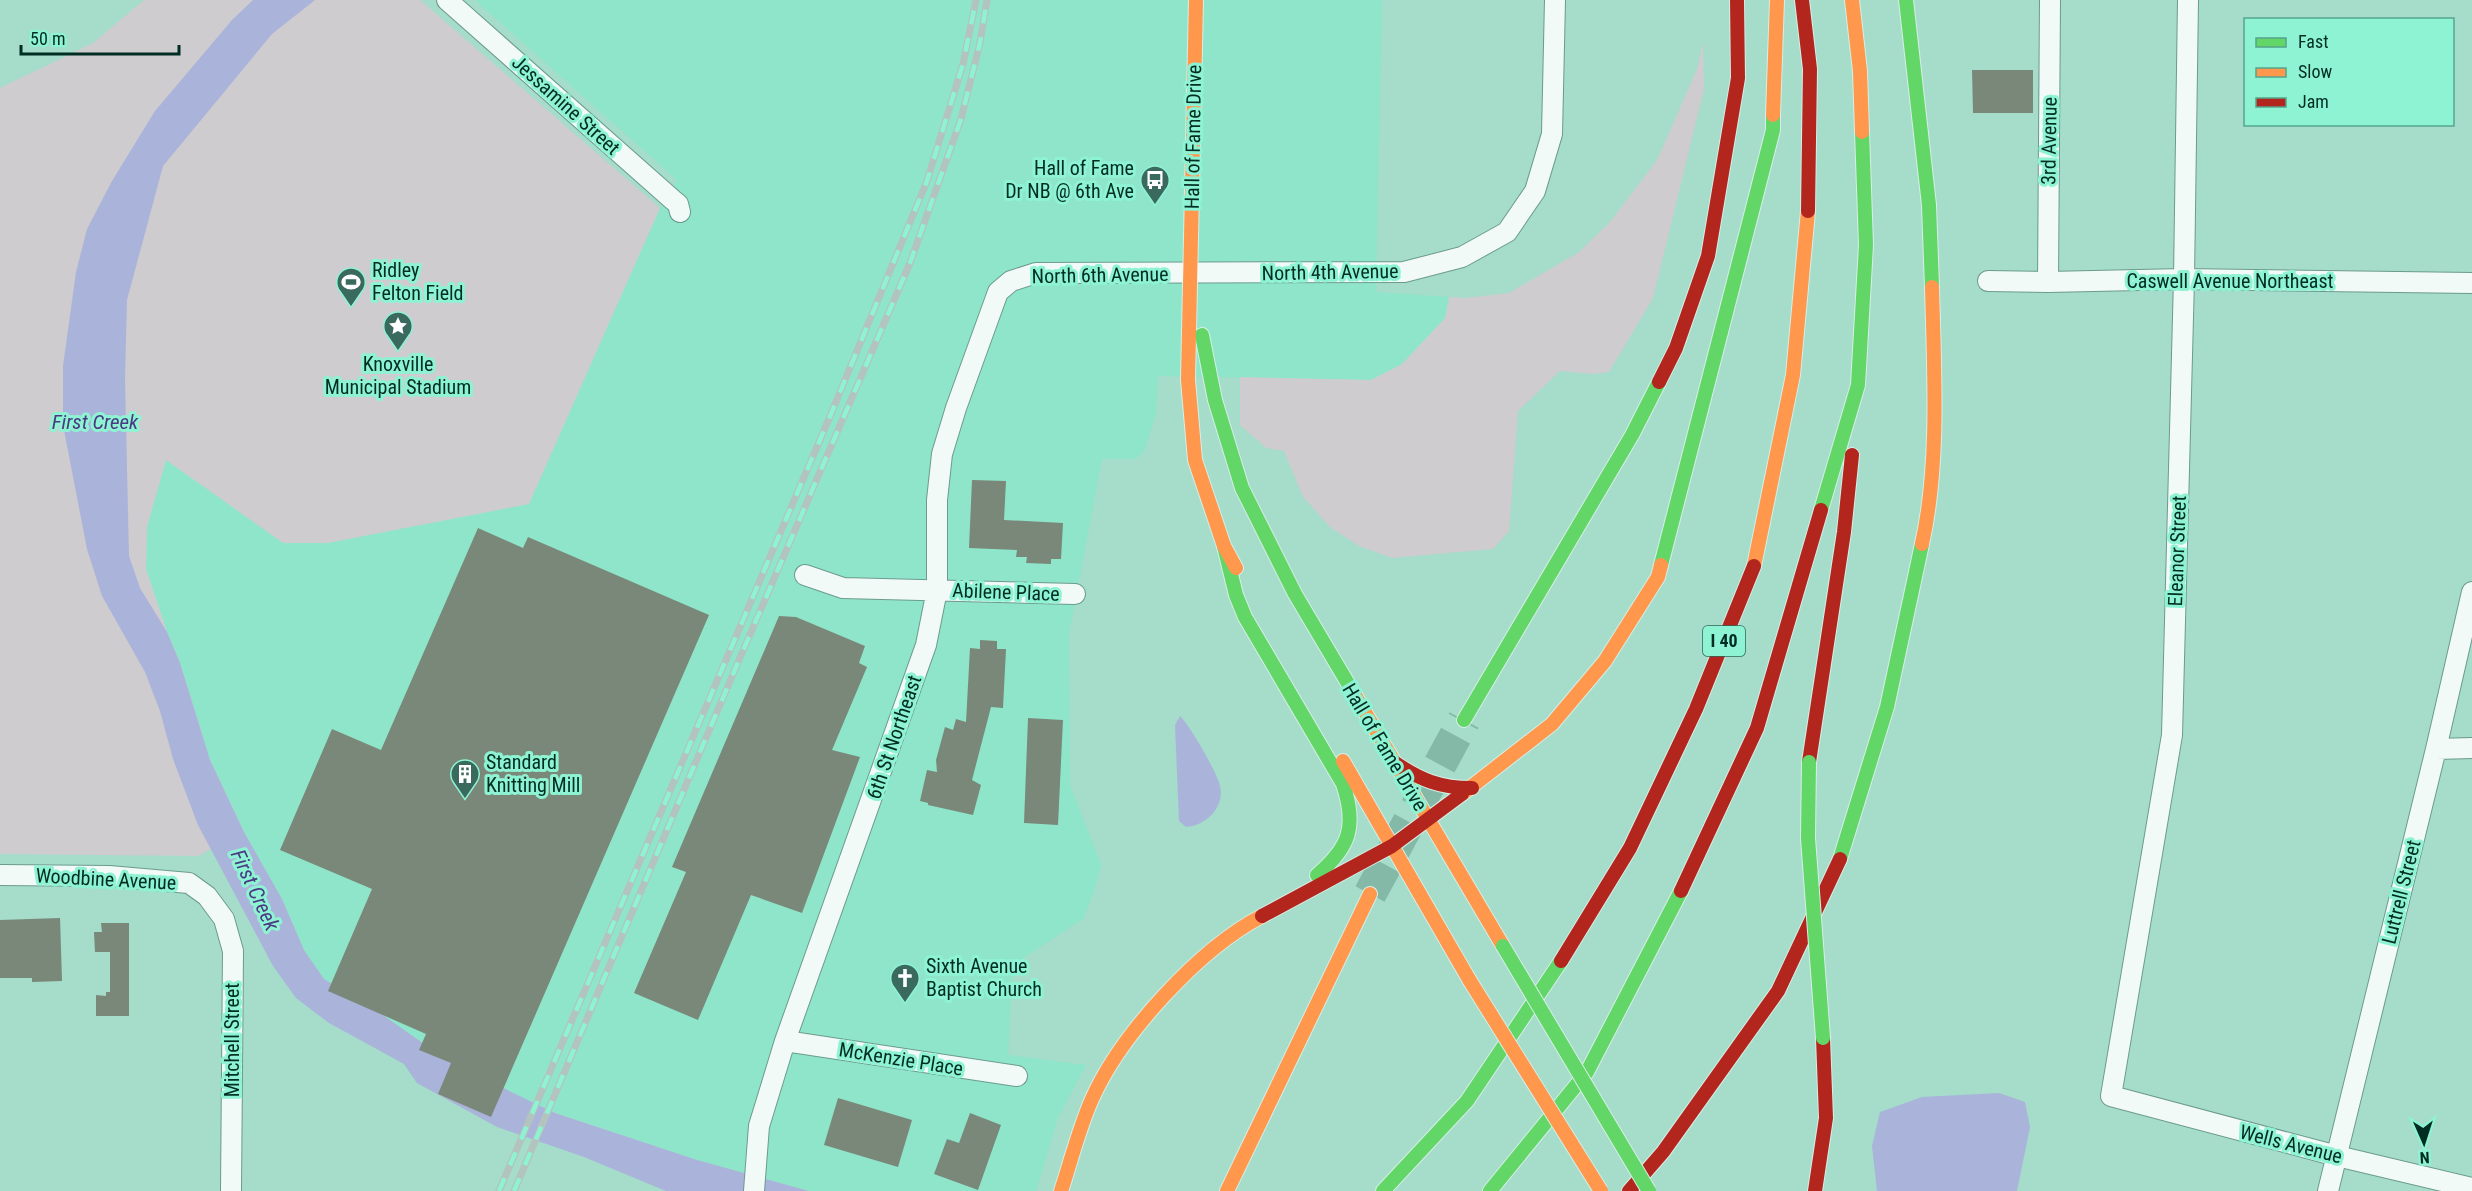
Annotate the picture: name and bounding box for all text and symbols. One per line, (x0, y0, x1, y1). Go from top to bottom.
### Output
scale bar (21, 18, 178, 56)
legend (2244, 18, 2454, 126)
text: 50 m (30, 28, 65, 49)
text: Fast (2298, 31, 2329, 52)
street label: Jessamine Street (507, 50, 625, 160)
text: Slow (2298, 61, 2333, 82)
street label: Hall of Fame Drive (1180, 65, 1206, 209)
text: Jam (2298, 91, 2329, 112)
street label: 3rd Avenue (2036, 97, 2062, 185)
place label: Hall of Fame Dr NB @ 6th Ave (1005, 156, 1134, 203)
bus stop icon: Hall of Fame Dr NB @ 6th Ave (1139, 164, 1171, 206)
place label: Ridley Felton Field (372, 258, 464, 305)
street label: North 4th Avenue (1261, 259, 1399, 285)
street label: North 6th Avenue (1031, 262, 1169, 288)
sports icon: Ridley Felton Field (335, 266, 367, 308)
street label: Caswell Avenue Northeast (2127, 269, 2334, 293)
place icon: Knoxville Municipal Stadium (382, 310, 414, 352)
place label: Knoxville Municipal Stadium (325, 352, 471, 399)
water label: First Creek (52, 410, 139, 434)
street label: Eleanor Street (2163, 495, 2191, 607)
street label: Abilene Place (952, 578, 1060, 606)
road number: I 40 (1703, 626, 1745, 656)
street label: 6th St Northeast (862, 672, 926, 802)
street label: Hall of Fame Drive (1337, 679, 1433, 815)
place label: Standard Knitting Mill (486, 750, 580, 797)
building icon: Standard Knitting Mill (449, 758, 481, 800)
street label: Luttrell Street (2376, 837, 2426, 947)
water label: First Creek (226, 846, 285, 935)
street label: Woodbine Avenue (35, 863, 177, 895)
place label: Sixth Avenue Baptist Church (926, 954, 1042, 1001)
church icon: Sixth Avenue Baptist Church (889, 962, 921, 1004)
street label: Mitchell Street (220, 983, 244, 1097)
street label: McKenzie Place (837, 1037, 965, 1081)
north arrow (2394, 1113, 2454, 1173)
street label: Wells Avenue (2237, 1120, 2345, 1168)
text: N (2419, 1148, 2430, 1167)

